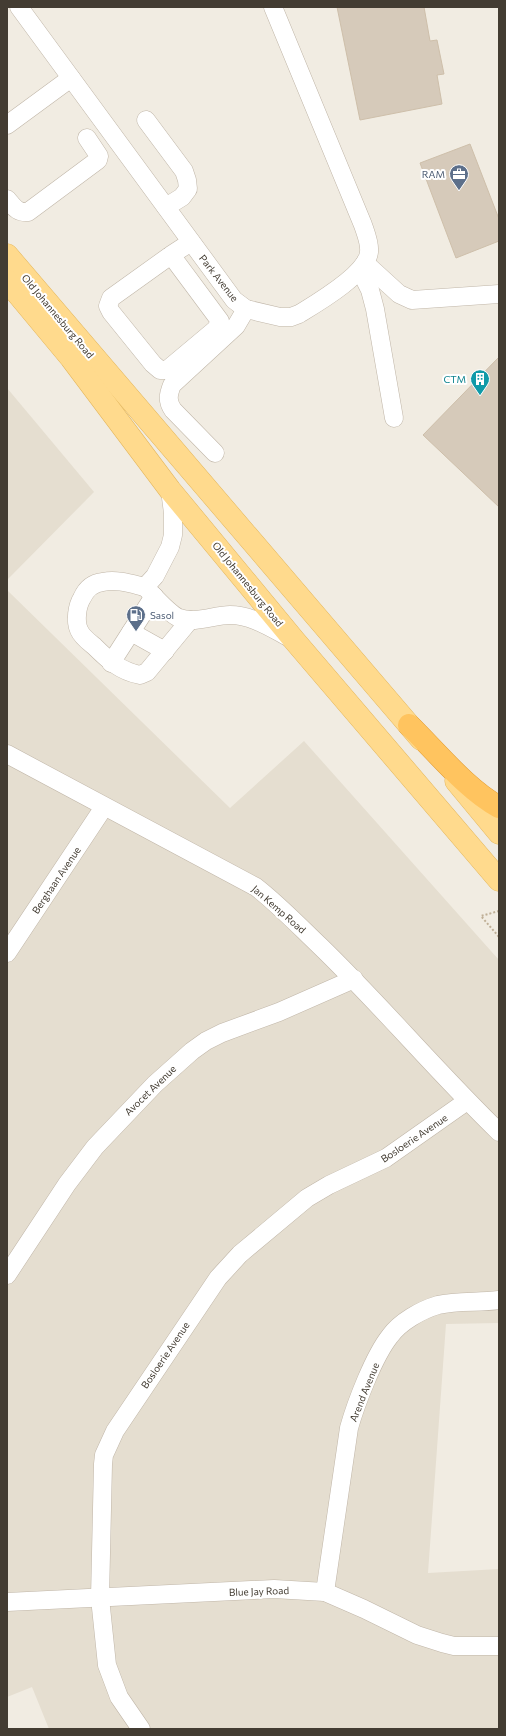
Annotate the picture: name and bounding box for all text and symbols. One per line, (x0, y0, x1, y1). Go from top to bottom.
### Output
office icon: RAM (448, 163, 470, 191)
place label: RAM (422, 168, 445, 180)
street label: Park Avenue (197, 252, 241, 304)
street label: Old Johannesburg Road (19, 272, 97, 361)
building icon: CTM (469, 368, 491, 396)
place label: CTM (444, 373, 466, 385)
street label: Old Johannesburg Road (210, 539, 286, 629)
fuel station icon: Sasol (125, 604, 147, 632)
place label: Sasol (150, 609, 174, 621)
street label: Berghaan Avenue (29, 844, 83, 916)
street label: Jan Kemp Road (250, 882, 309, 936)
street label: Avocet Avenue (122, 1062, 178, 1118)
street label: Bosloerie Avenue (378, 1111, 450, 1165)
street label: Bosloerie Avenue (138, 1319, 192, 1391)
street label: Arend Avenue (347, 1361, 381, 1423)
street label: Blue Jay Road (229, 1584, 290, 1598)

